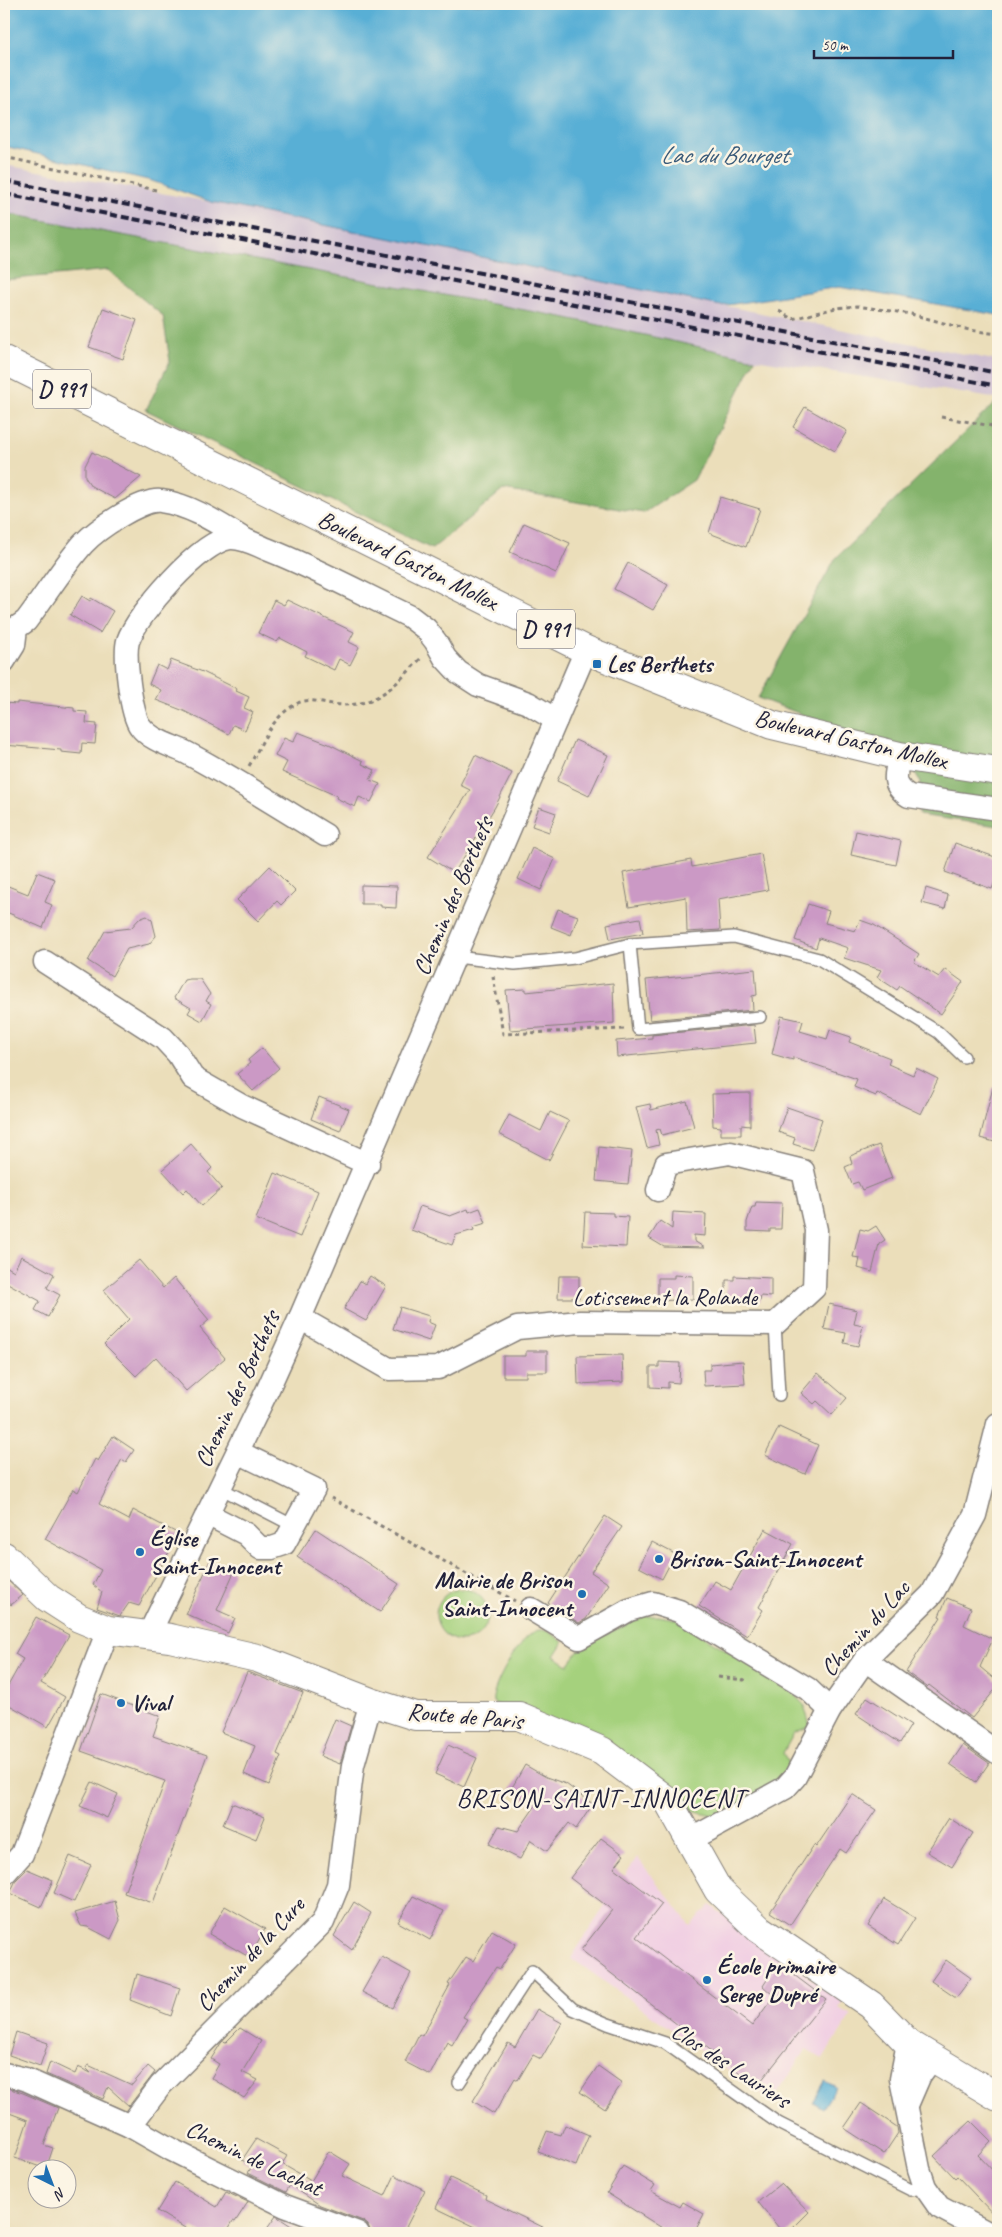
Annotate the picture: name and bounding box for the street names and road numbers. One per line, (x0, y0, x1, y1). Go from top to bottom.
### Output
road number: D 991 (33, 369, 91, 408)
street label: Boulevard Gaston Mollex (313, 503, 504, 617)
road number: D 991 (517, 610, 575, 648)
street label: Boulevard Gaston Mollex (752, 702, 952, 776)
street label: Chemin des Berthets (406, 810, 501, 980)
street label: Lotissement la Rolande (573, 1282, 759, 1312)
street label: Chemin des Berthets (188, 1304, 287, 1472)
street label: Chemin du Lac (814, 1572, 917, 1682)
street label: Route de Paris (406, 1696, 527, 1736)
street label: Chemin de la Cure (189, 1889, 312, 2018)
street label: Clos des Lauriers (666, 2015, 799, 2116)
street label: Chemin de Lachat (181, 2113, 329, 2203)

